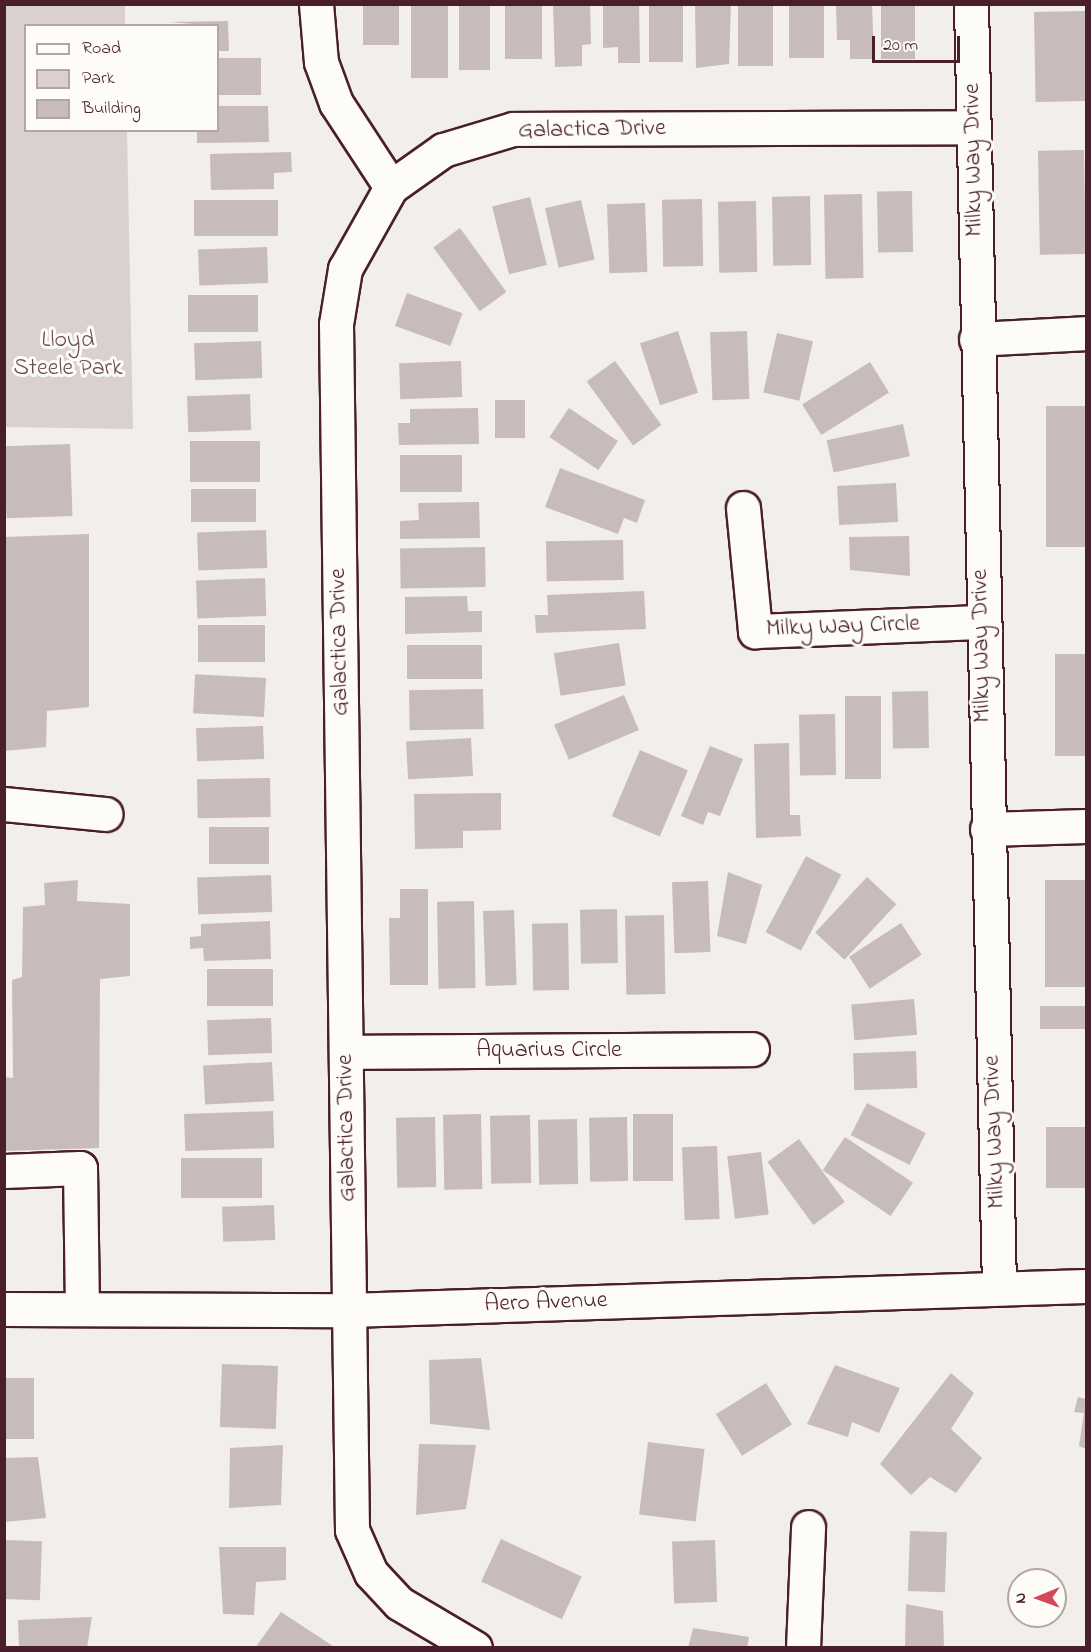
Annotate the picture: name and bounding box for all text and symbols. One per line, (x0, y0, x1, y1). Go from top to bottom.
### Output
legend (24, 24, 219, 132)
scale bar (875, 24, 964, 62)
text: 20 m (883, 33, 918, 59)
text: Road (82, 36, 121, 62)
text: Park (82, 66, 115, 92)
street label: Milky Way Drive (958, 83, 990, 237)
text: Building (82, 96, 141, 122)
street label: Galactica Drive (518, 114, 666, 146)
park label: Lloyd Steele Park (13, 327, 123, 383)
street label: Galactica Drive (324, 568, 356, 716)
street label: Milky Way Drive (966, 569, 998, 723)
street label: Milky Way Circle (766, 610, 920, 644)
street label: Aquarius Circle (476, 1037, 622, 1065)
street label: Galactica Drive (331, 1054, 363, 1202)
street label: Milky Way Drive (978, 1055, 1012, 1209)
street label: Aero Avenue (484, 1286, 608, 1320)
north arrow (1007, 1568, 1067, 1628)
text: N (1009, 1593, 1033, 1604)

